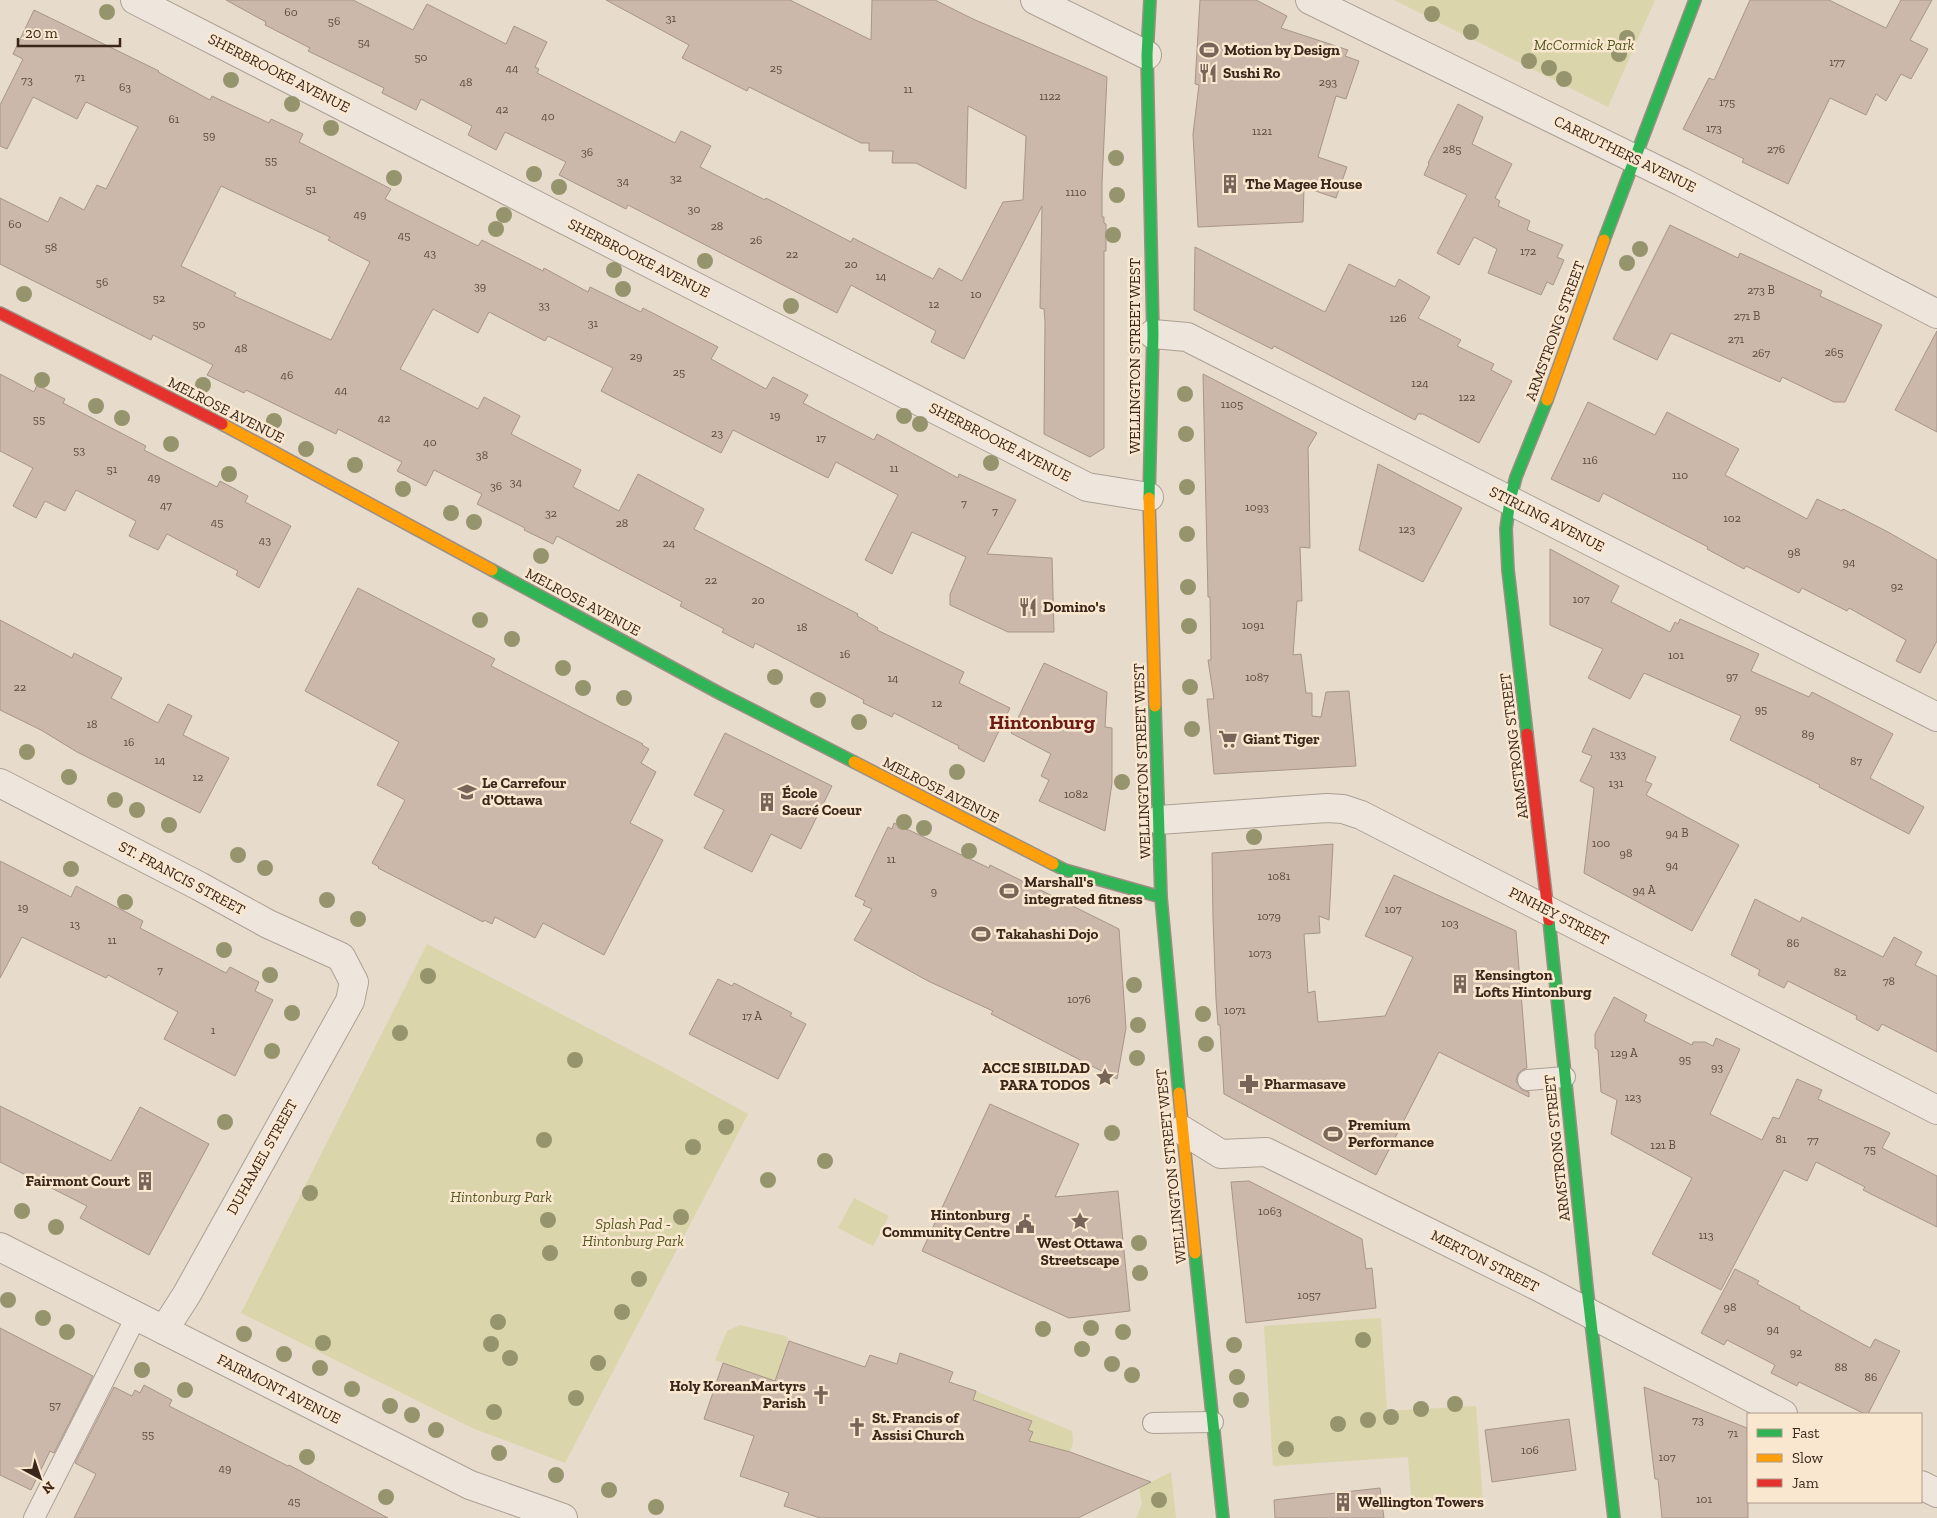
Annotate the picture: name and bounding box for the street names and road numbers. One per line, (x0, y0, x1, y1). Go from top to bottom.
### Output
street label: SHERBROOKE AVENUE (205, 29, 353, 117)
street label: CARRUTHERS AVENUE (1551, 112, 1699, 196)
street label: SHERBROOKE AVENUE (565, 214, 713, 302)
street label: WELLINGTON STREET WEST (1126, 258, 1144, 454)
street label: ARMSTRONG STREET (1521, 259, 1589, 403)
street label: MELROSE AVENUE (165, 373, 287, 447)
street label: SHERBROOKE AVENUE (926, 398, 1074, 486)
street label: STIRLING AVENUE (1487, 482, 1608, 556)
street label: MELROSE AVENUE (522, 564, 644, 640)
street label: WELLINGTON STREET WEST (1130, 663, 1154, 859)
street label: ARMSTRONG STREET (1496, 672, 1532, 820)
street label: MELROSE AVENUE (880, 753, 1002, 827)
street label: ST. FRANCIS STREET (116, 837, 248, 919)
street label: PINHEY STREET (1506, 883, 1612, 949)
street label: WELLINGTON STREET WEST (1152, 1068, 1190, 1264)
street label: ARMSTRONG STREET (1540, 1074, 1574, 1222)
street label: DUHAMEL STREET (223, 1096, 301, 1218)
street label: MERTON STREET (1428, 1226, 1542, 1296)
street label: FAIRMONT AVENUE (214, 1350, 344, 1428)

